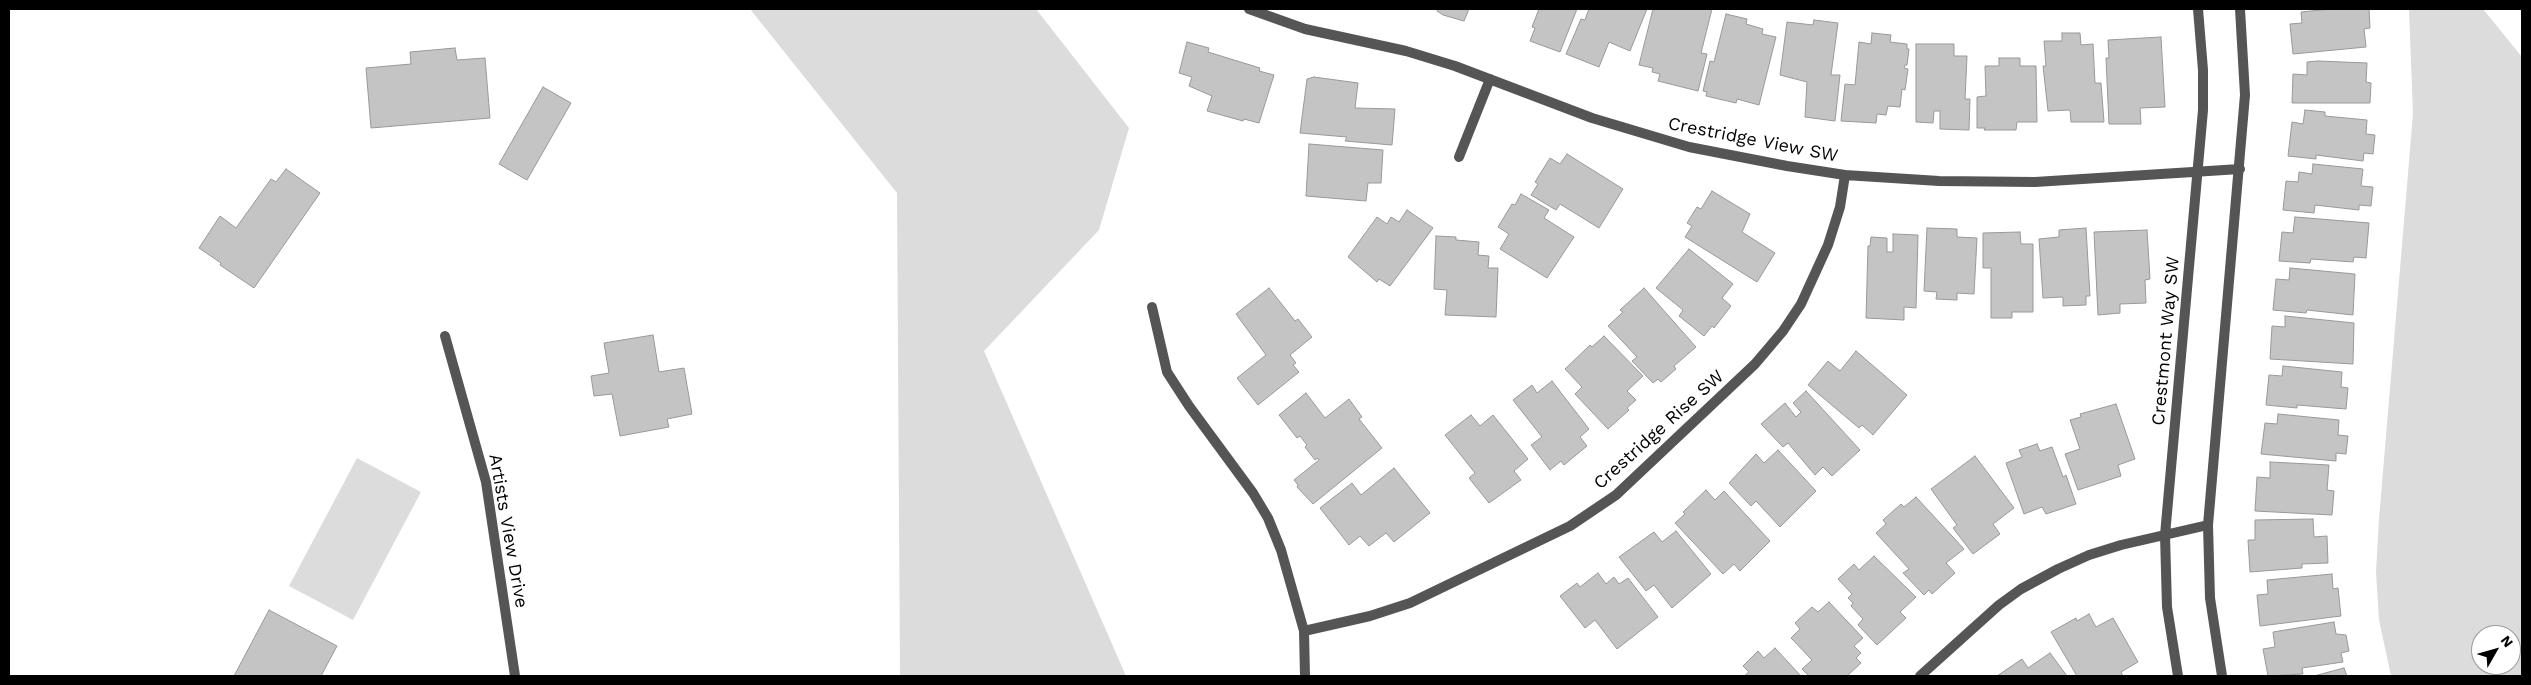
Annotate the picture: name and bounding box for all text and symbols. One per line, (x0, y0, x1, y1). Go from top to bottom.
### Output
street label: Crestridge View SW (1666, 113, 1840, 167)
street label: Crestmont Way SW (2148, 255, 2184, 427)
street label: Crestridge Rise SW (1589, 366, 1729, 494)
street label: Artists View Drive (484, 452, 532, 610)
north arrow (2471, 625, 2521, 675)
text: N (2498, 632, 2517, 650)

